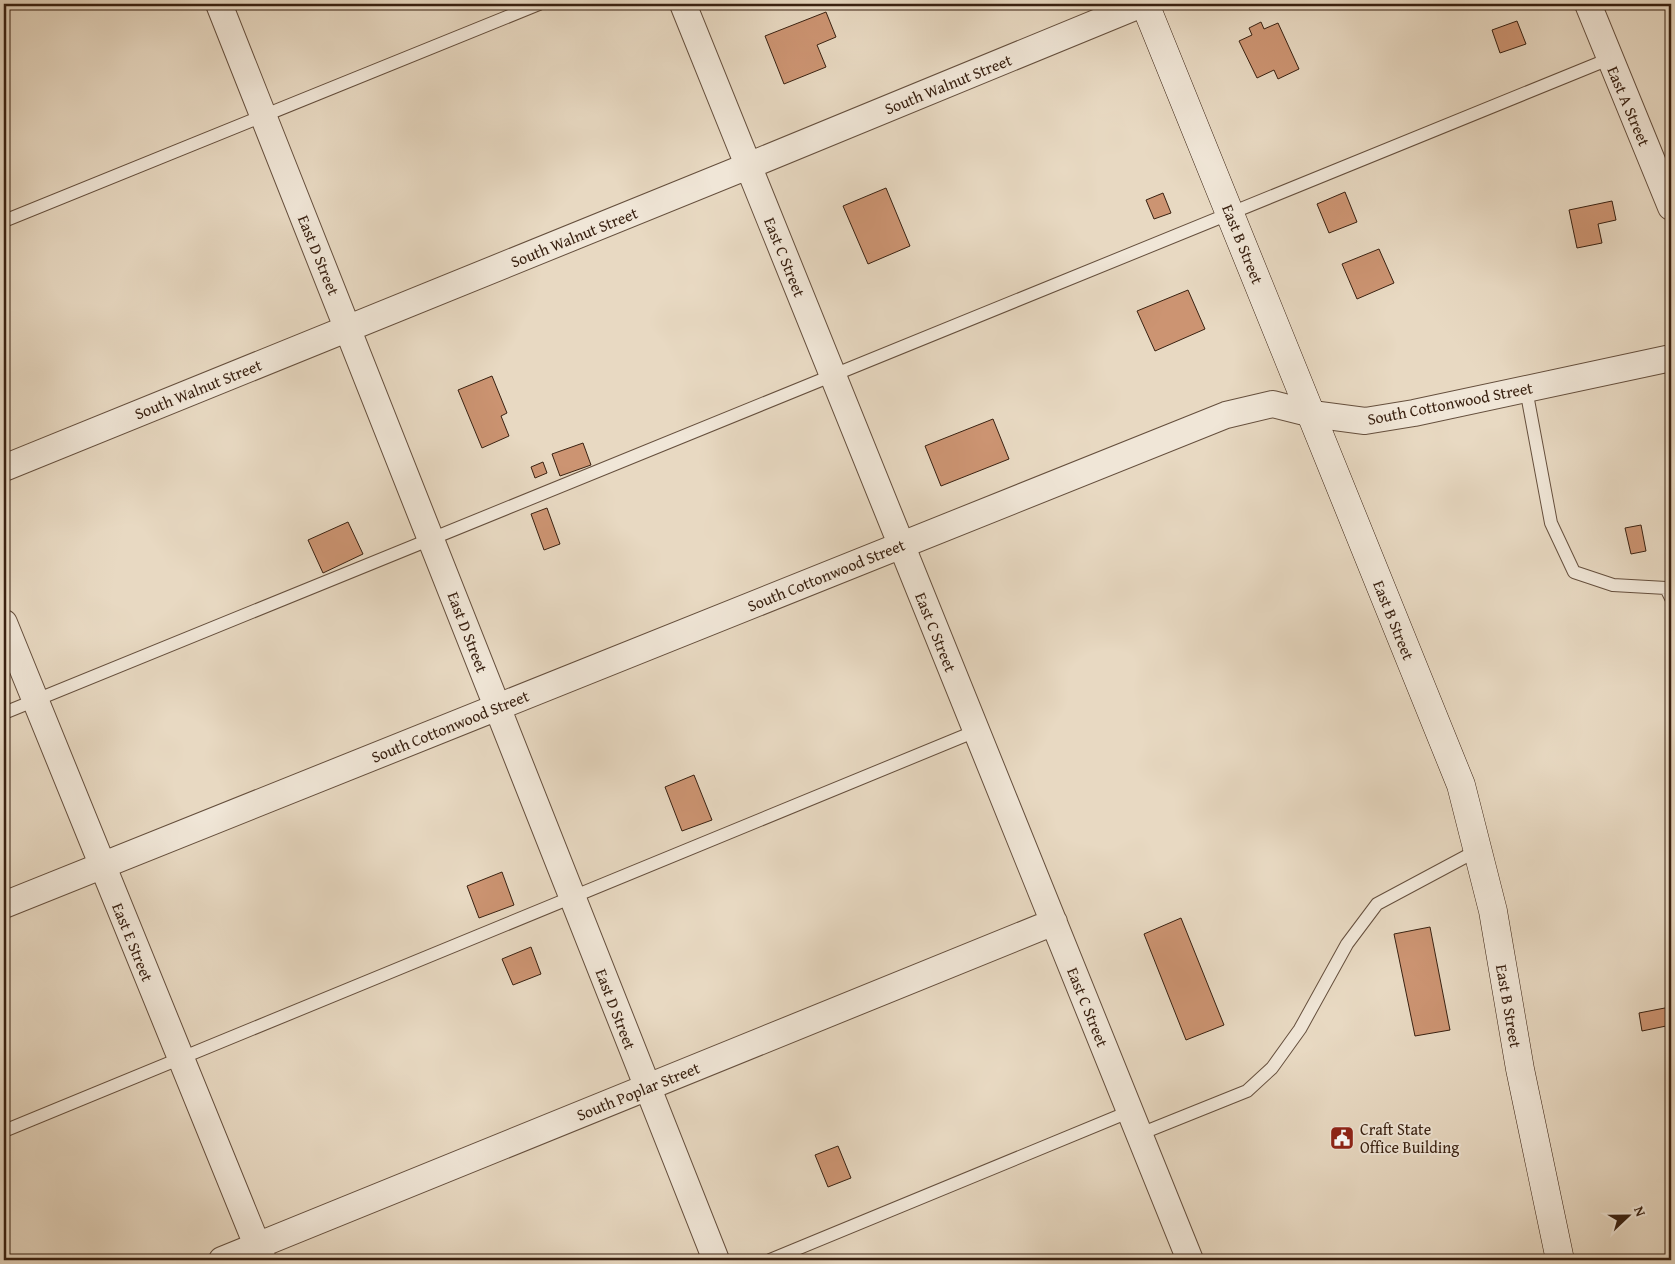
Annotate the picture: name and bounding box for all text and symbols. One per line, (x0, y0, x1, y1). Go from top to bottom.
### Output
street label: South Walnut Street (881, 47, 1015, 120)
street label: East A Street (1601, 62, 1657, 150)
street label: South Walnut Street (507, 200, 641, 273)
street label: East B Street (1216, 200, 1270, 288)
street label: East D Street (292, 211, 346, 299)
street label: East C Street (758, 214, 812, 301)
street label: South Walnut Street (131, 352, 265, 425)
street label: South Cottonwood Street (1365, 375, 1535, 431)
street label: South Cottonwood Street (744, 532, 909, 618)
street label: East B Street (1367, 576, 1421, 664)
street label: East D Street (442, 588, 495, 676)
street label: East C Street (909, 589, 963, 676)
street label: South Cottonwood Street (368, 683, 533, 769)
street label: East E Street (106, 899, 160, 985)
street label: East B Street (1490, 962, 1528, 1050)
street label: East C Street (1061, 964, 1115, 1051)
street label: East D Street (590, 965, 643, 1053)
street label: South Poplar Street (573, 1055, 703, 1127)
place label: Craft State Office Building (1360, 1117, 1459, 1159)
public building icon: Craft State Office Building (1329, 1125, 1355, 1151)
north arrow (1602, 1192, 1652, 1242)
text: N (1629, 1203, 1651, 1220)

